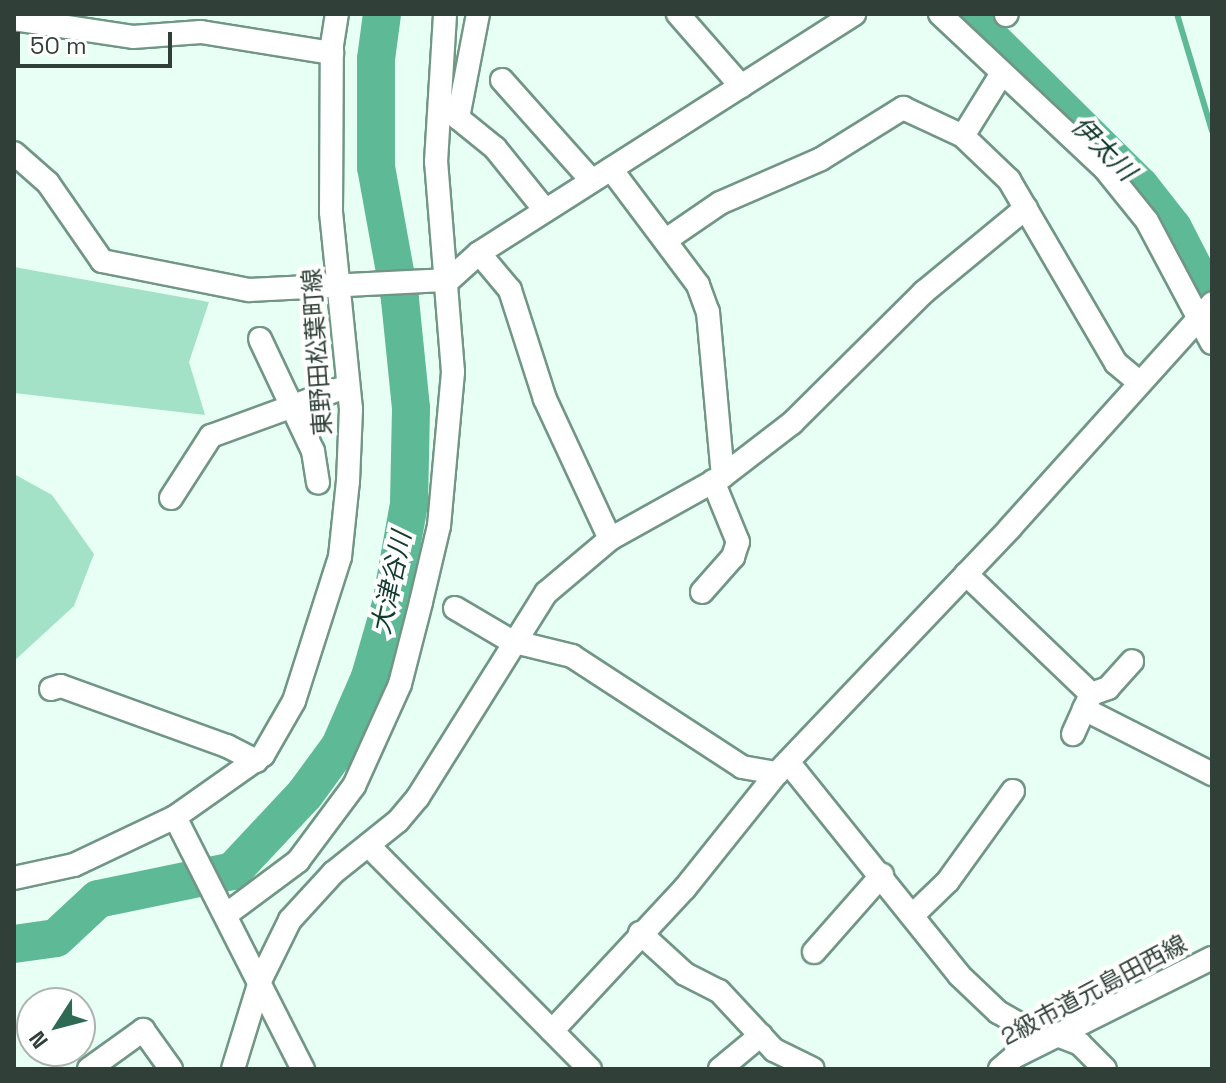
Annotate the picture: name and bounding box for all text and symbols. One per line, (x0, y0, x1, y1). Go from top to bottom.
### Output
scale bar (20, 16, 176, 66)
text: 50 m (30, 30, 87, 61)
water label: 伊太川 (1064, 110, 1142, 188)
street label: 東野田松葉町線 (297, 267, 337, 437)
water label: 大津谷川 (366, 529, 418, 637)
street label: 2級市道元島田西線 (996, 929, 1192, 1051)
north arrow (16, 987, 96, 1067)
text: N (23, 1026, 54, 1054)

